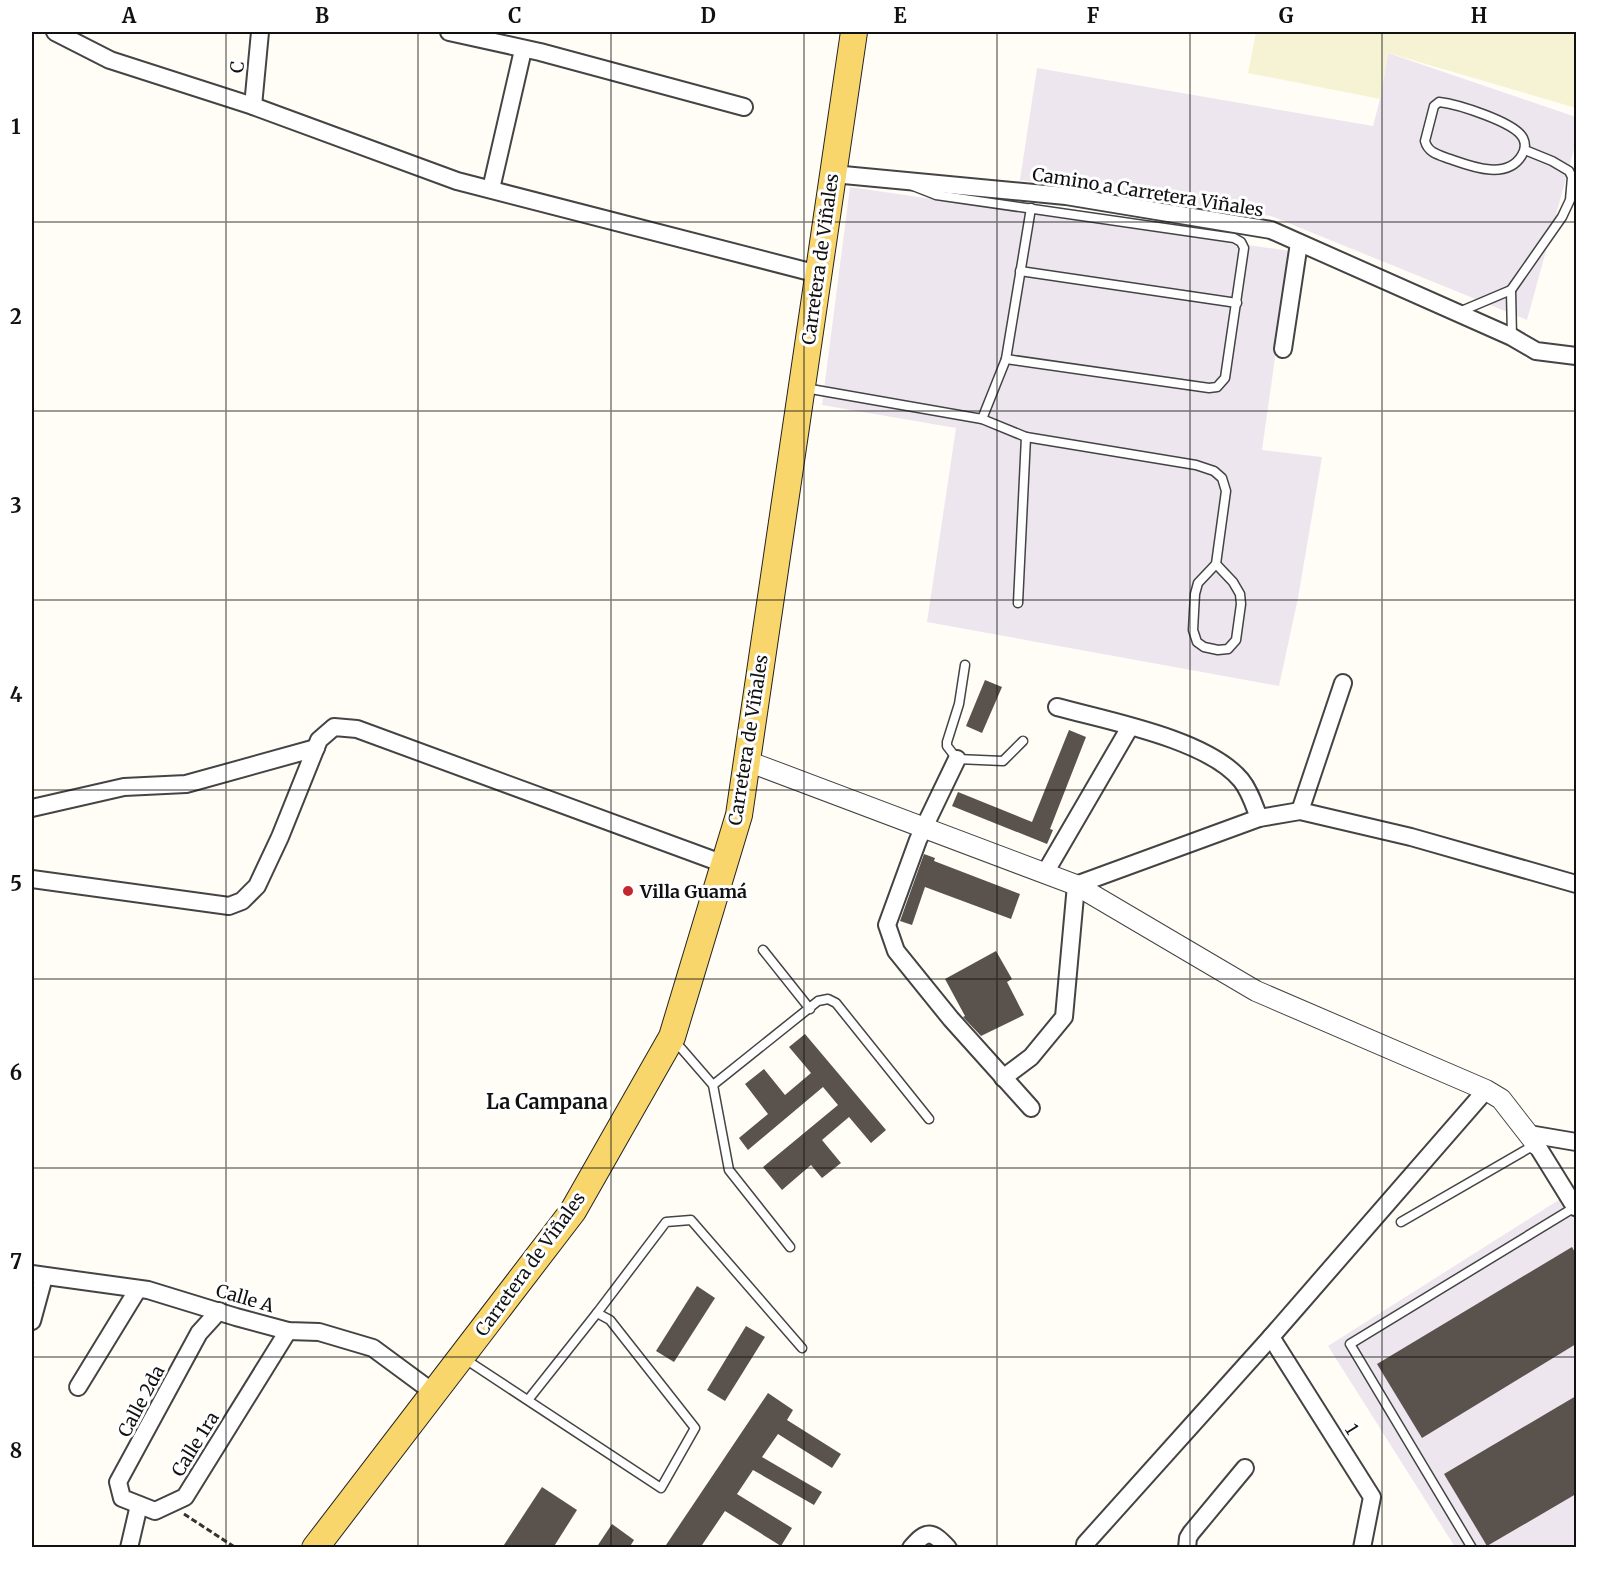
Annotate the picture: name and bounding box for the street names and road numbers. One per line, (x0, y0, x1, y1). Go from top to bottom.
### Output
street label: C (225, 60, 249, 74)
street label: Camino a Carretera Viñales (1031, 162, 1265, 222)
street label: Carretera de Viñales (797, 172, 843, 346)
street label: Carretera de Viñales (723, 653, 773, 827)
street label: Carretera de Viñales (470, 1187, 590, 1341)
street label: Calle A (213, 1279, 277, 1317)
street label: Calle 2da (113, 1361, 170, 1441)
street label: Calle 1ra (166, 1407, 224, 1481)
street label: 1 (1340, 1419, 1364, 1439)

